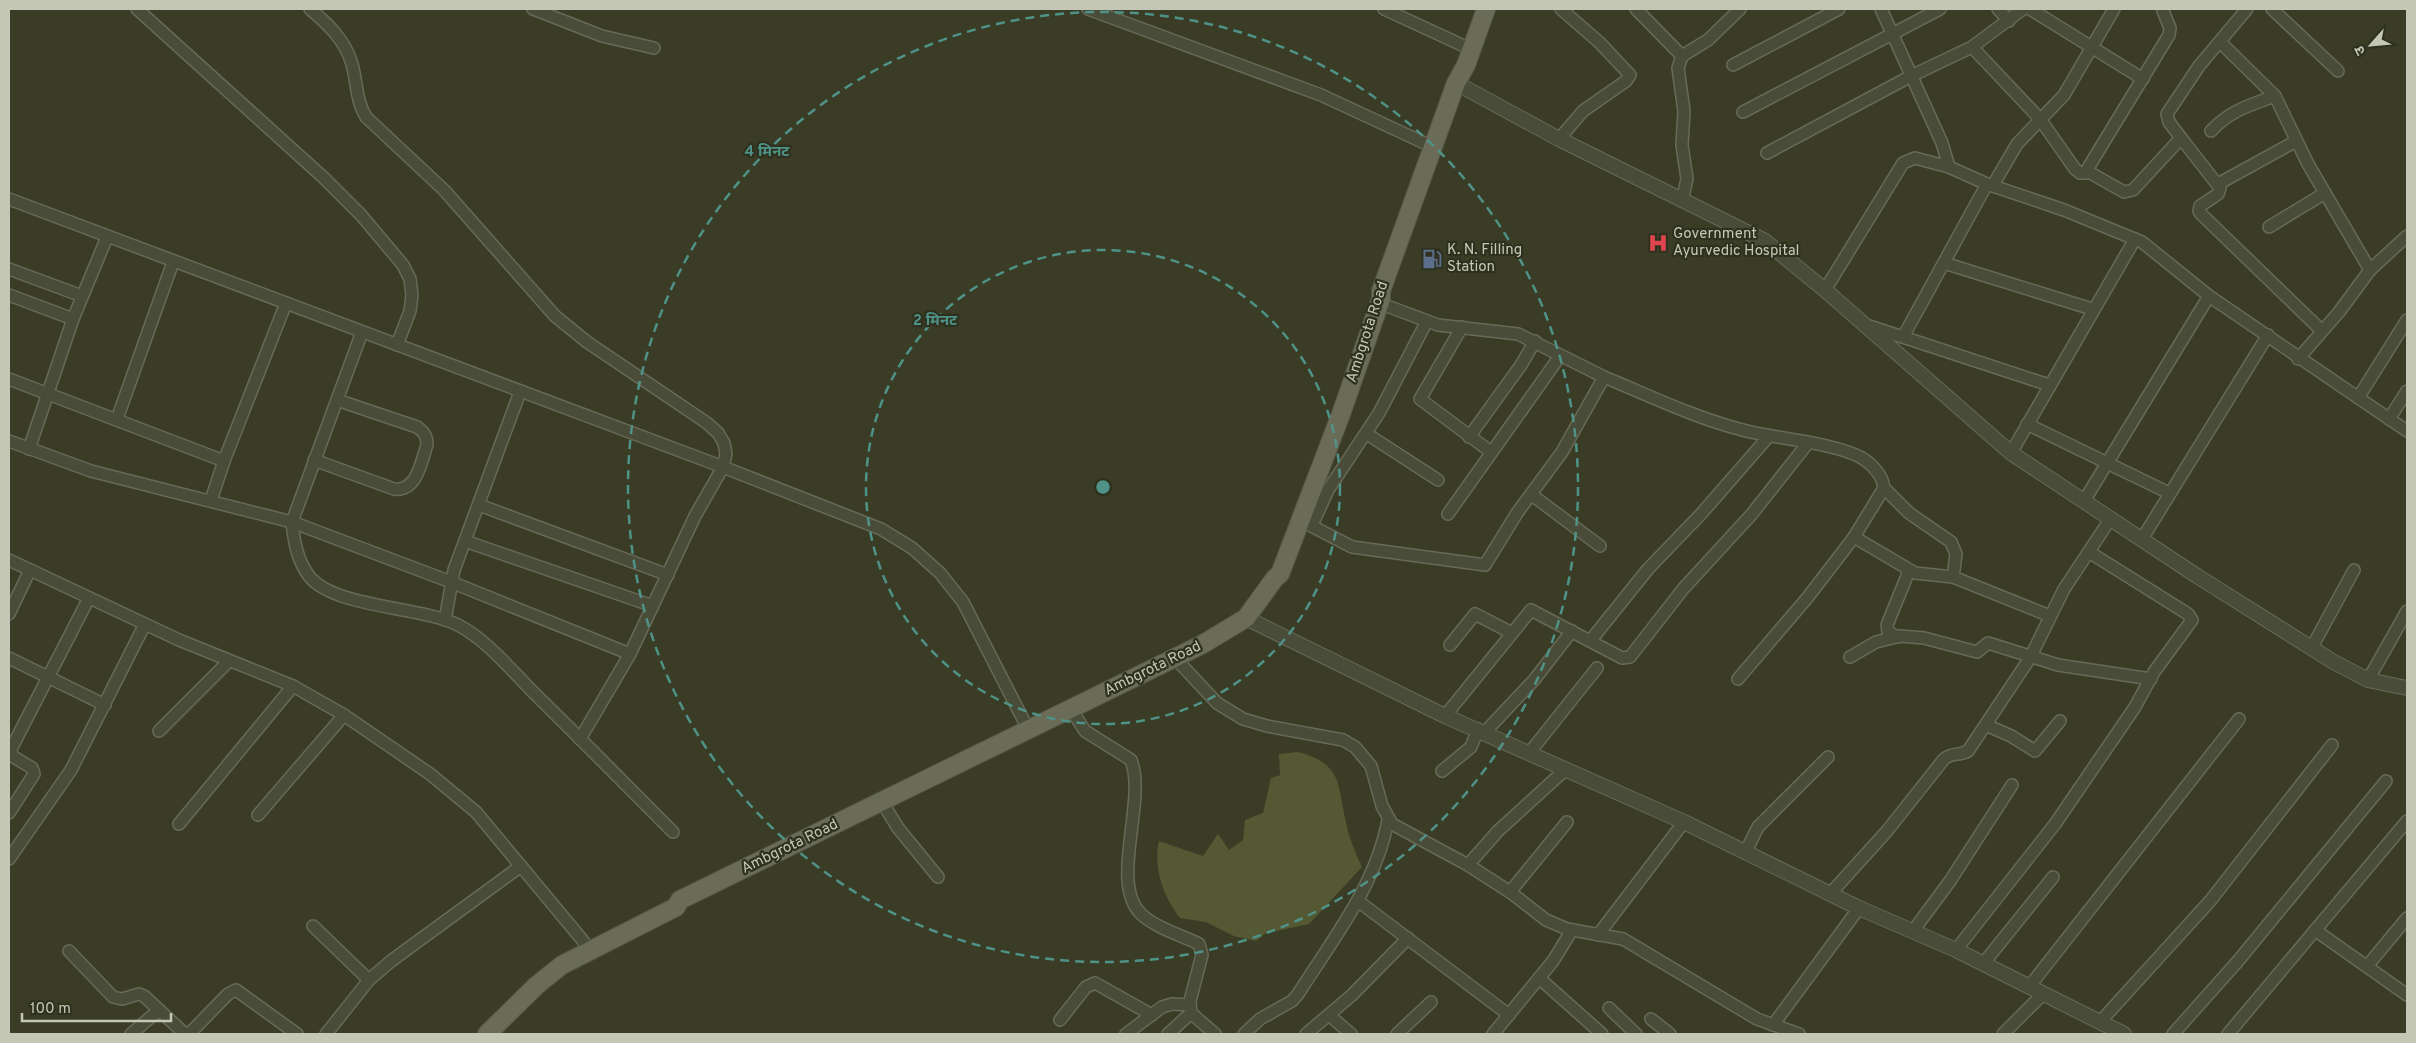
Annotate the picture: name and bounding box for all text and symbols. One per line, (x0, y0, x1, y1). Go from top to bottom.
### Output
north arrow (2346, 20, 2396, 70)
text: उ (2351, 42, 2370, 58)
text: 4 मिनट (745, 143, 790, 162)
place label: Government Ayurvedic Hospital (1673, 225, 1800, 261)
hospital icon: Government Ayurvedic Hospital (1647, 232, 1669, 254)
place label: K. N. Filling Station (1447, 241, 1522, 277)
fuel station icon: K. N. Filling Station (1421, 248, 1443, 270)
street label: Ambgrota Road (1343, 279, 1393, 385)
text: 2 मिनट (913, 312, 958, 331)
centre of rings (1094, 478, 1112, 496)
street label: Ambgrota Road (1101, 637, 1205, 701)
street label: Ambgrota Road (738, 815, 842, 879)
scale bar (22, 990, 171, 1022)
text: 100 m (30, 1000, 71, 1019)

